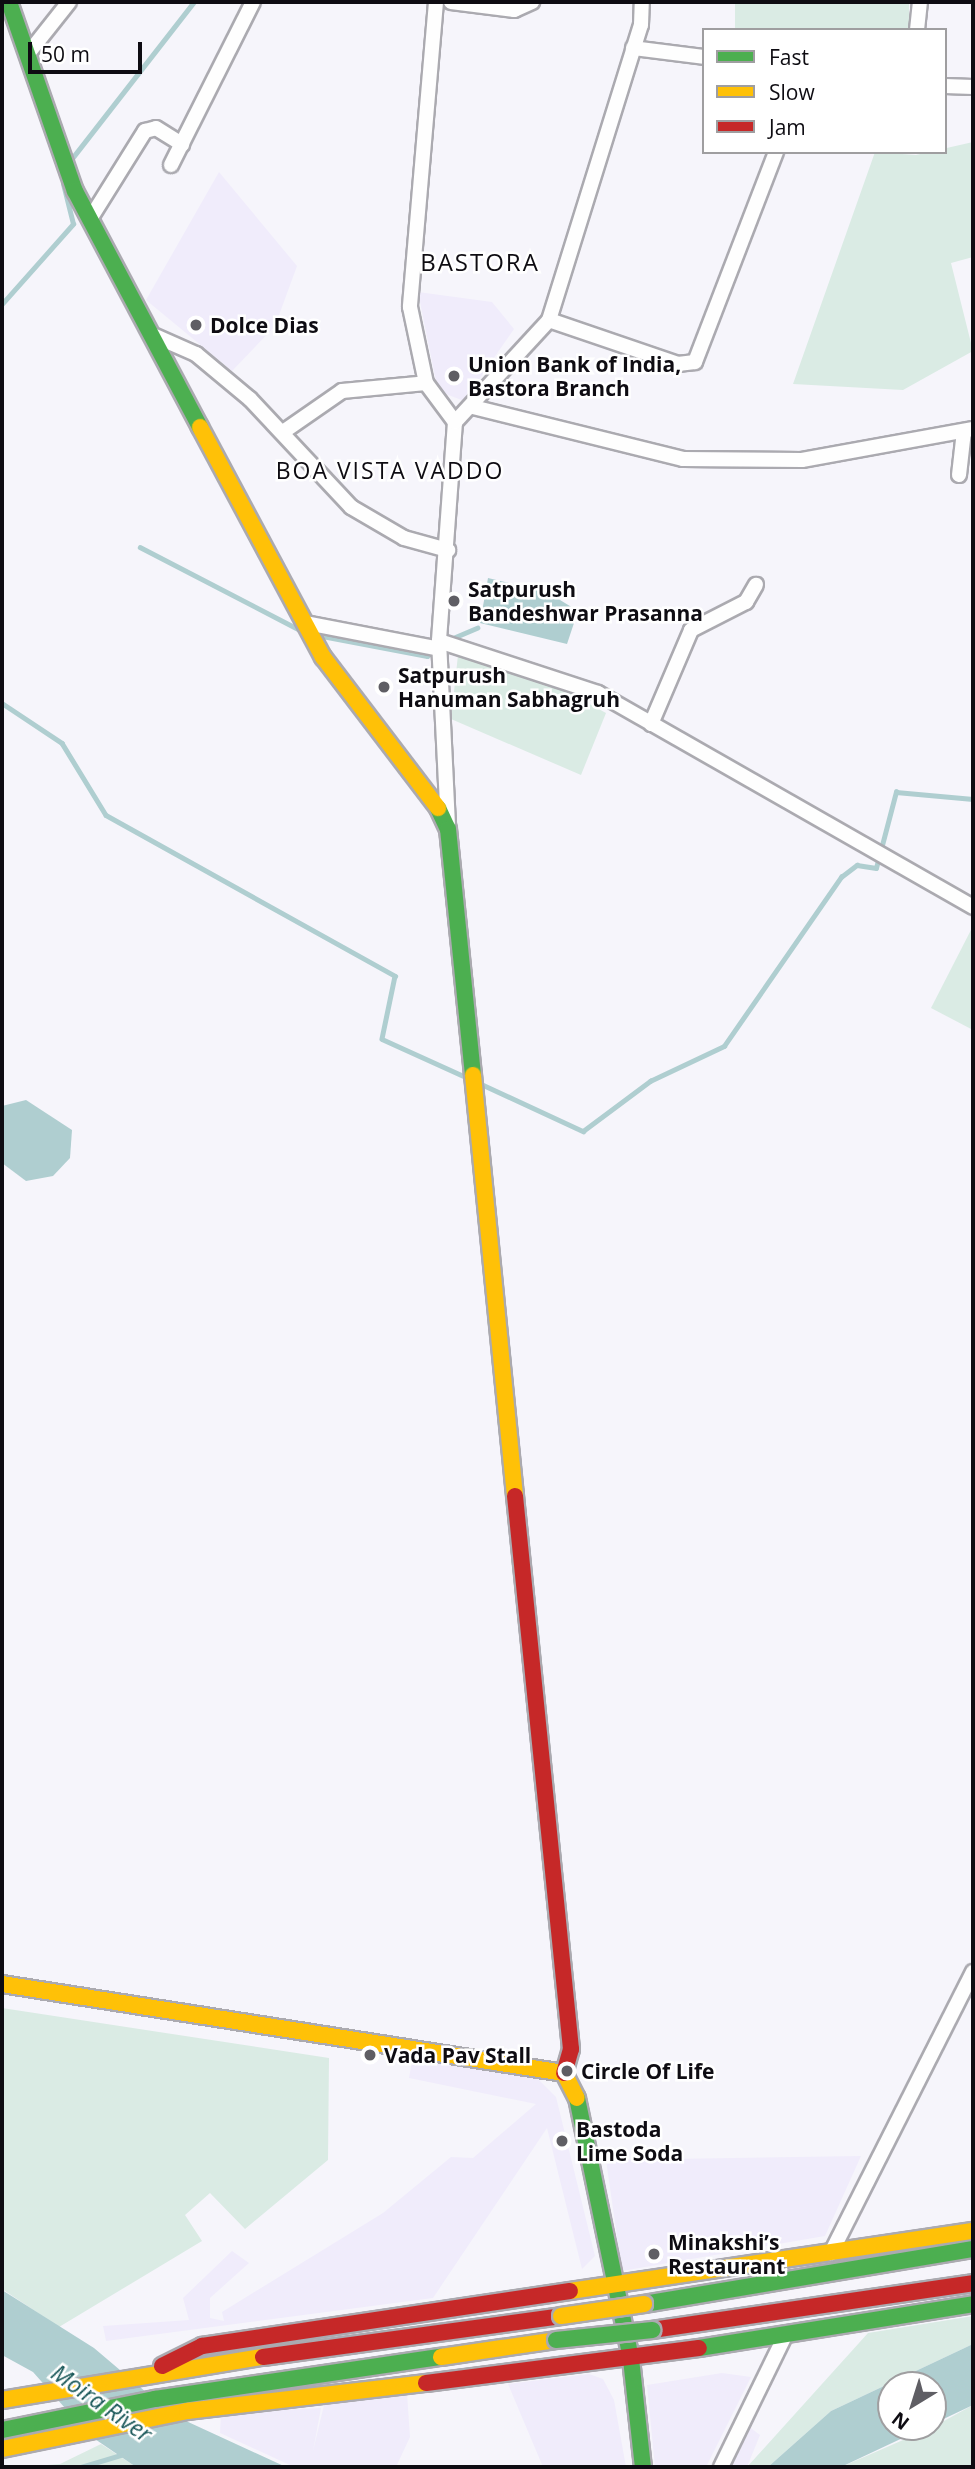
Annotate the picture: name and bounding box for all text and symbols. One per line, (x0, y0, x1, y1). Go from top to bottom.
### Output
scale bar (32, 28, 145, 72)
legend (702, 28, 947, 154)
text: 50 m (41, 40, 90, 68)
text: Fast (769, 43, 809, 71)
text: Slow (769, 78, 815, 106)
text: Jam (769, 113, 806, 141)
district label: BASTORA (421, 248, 539, 276)
place label: Dolce Dias (210, 312, 319, 338)
marker: Dolce Dias (188, 317, 204, 333)
place label: Union Bank of India, Bastora Branch (468, 351, 681, 401)
marker: Union Bank of India, Bastora Branch (446, 368, 462, 384)
district label: BOA VISTA VADDO (278, 456, 502, 484)
place label: Satpurush Bandeshwar Prasanna (468, 576, 703, 626)
marker: Satpurush Bandeshwar Prasanna (446, 593, 462, 609)
place label: Satpurush Hanuman Sabhagruh (398, 662, 620, 712)
marker: Satpurush Hanuman Sabhagruh (376, 679, 392, 695)
place label: Vada Pav Stall (384, 2042, 531, 2068)
marker: Vada Pav Stall (362, 2047, 378, 2063)
place label: Circle Of Life (581, 2058, 715, 2084)
marker: Circle Of Life (559, 2063, 575, 2079)
place label: Bastoda Lime Soda (576, 2116, 683, 2166)
marker: Bastoda Lime Soda (554, 2133, 570, 2149)
place label: Minakshi’s Restaurant (668, 2229, 785, 2279)
marker: Minakshi’s Restaurant (646, 2246, 662, 2262)
water label: Moira River (47, 2358, 157, 2448)
north arrow (877, 2371, 947, 2441)
text: N (886, 2406, 914, 2436)

